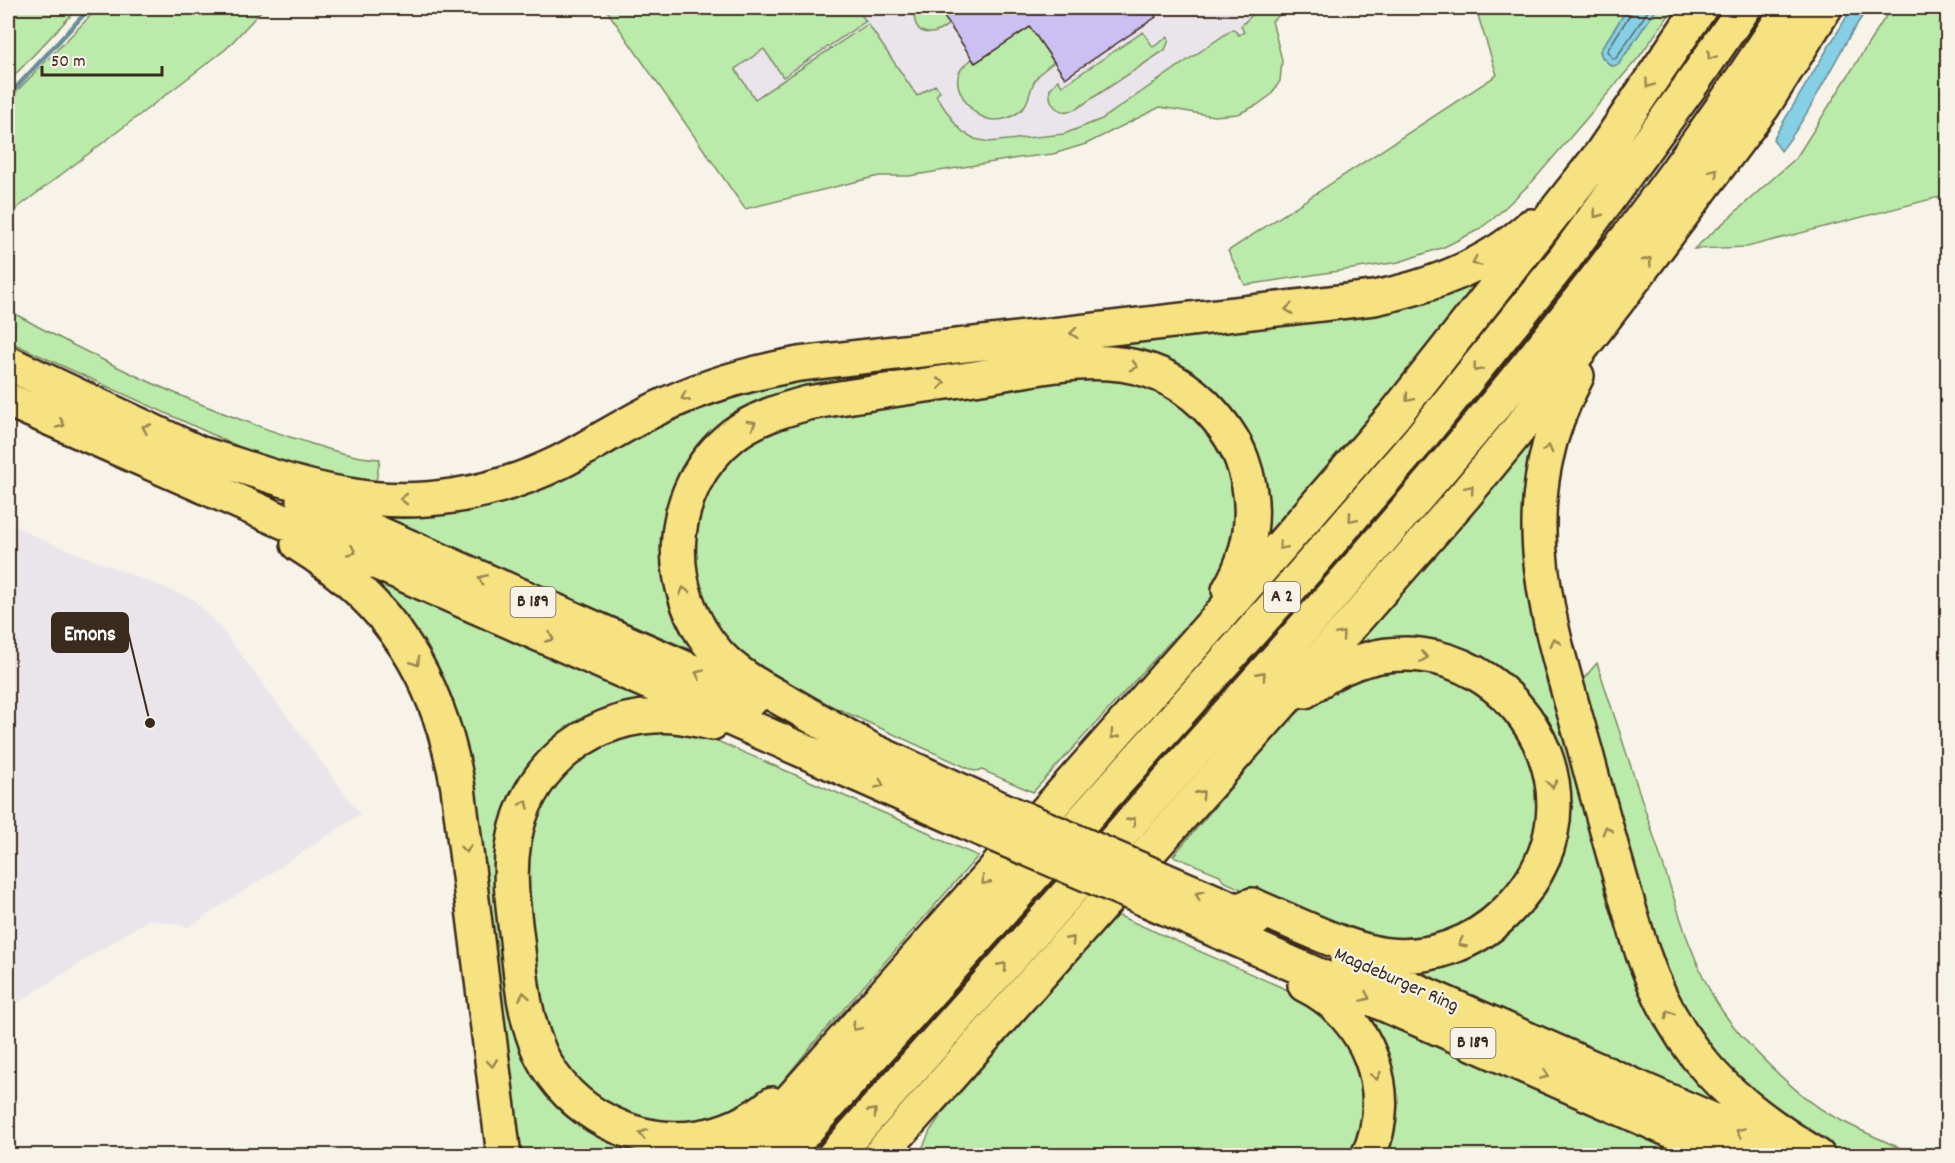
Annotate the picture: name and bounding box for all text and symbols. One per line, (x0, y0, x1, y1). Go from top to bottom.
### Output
scale bar (42, 39, 162, 77)
one-way arrow (1707, 49, 1718, 60)
text: 50 m (51, 50, 86, 75)
one-way arrow (1645, 78, 1656, 89)
one-way arrow (1707, 168, 1718, 179)
one-way arrow (1594, 208, 1605, 219)
one-way arrow (1472, 255, 1483, 266)
one-way arrow (1640, 257, 1651, 268)
one-way arrow (1284, 302, 1293, 315)
one-way arrow (1070, 326, 1079, 339)
one-way arrow (1129, 358, 1139, 371)
one-way arrow (1473, 361, 1484, 372)
one-way arrow (936, 377, 946, 389)
one-way arrow (680, 390, 691, 402)
one-way arrow (1405, 391, 1416, 402)
one-way arrow (55, 416, 66, 428)
one-way arrow (745, 420, 756, 431)
one-way arrow (142, 424, 153, 436)
one-way arrow (1540, 445, 1553, 455)
one-way arrow (1463, 485, 1474, 496)
one-way arrow (399, 493, 408, 505)
one-way arrow (1348, 511, 1359, 522)
one-way arrow (1278, 539, 1289, 550)
one-way arrow (346, 544, 357, 556)
one-way arrow (477, 575, 488, 587)
road number: A 2 (1264, 582, 1300, 612)
one-way arrow (678, 586, 691, 596)
road number: B 189 (510, 587, 556, 617)
callout: Emons (52, 613, 128, 652)
text: Emons (64, 621, 116, 651)
one-way arrow (544, 631, 555, 643)
one-way arrow (1334, 631, 1345, 642)
one-way arrow (1550, 637, 1563, 647)
one-way arrow (1419, 650, 1428, 662)
one-way arrow (408, 656, 420, 666)
one-way arrow (694, 670, 705, 682)
one-way arrow (1255, 671, 1266, 682)
one-way arrow (1110, 728, 1121, 738)
one-way arrow (874, 776, 885, 788)
one-way arrow (1545, 779, 1557, 789)
one-way arrow (1194, 790, 1205, 801)
one-way arrow (518, 800, 530, 811)
one-way arrow (1125, 817, 1136, 828)
one-way arrow (1602, 825, 1614, 836)
one-way arrow (459, 844, 472, 853)
one-way arrow (981, 874, 992, 885)
one-way arrow (1194, 890, 1205, 902)
one-way arrow (1458, 935, 1469, 947)
one-way arrow (1064, 936, 1075, 947)
street label: Magdeburger Ring (1329, 941, 1463, 1021)
one-way arrow (996, 962, 1007, 973)
one-way arrow (1360, 989, 1371, 1001)
one-way arrow (518, 992, 531, 1002)
one-way arrow (1665, 1010, 1676, 1021)
one-way arrow (852, 1020, 863, 1031)
road number: B 189 (1450, 1028, 1496, 1058)
one-way arrow (485, 1059, 498, 1068)
one-way arrow (1539, 1068, 1550, 1080)
one-way arrow (1369, 1071, 1382, 1081)
one-way arrow (866, 1108, 877, 1119)
one-way arrow (1735, 1127, 1746, 1139)
one-way arrow (638, 1128, 648, 1141)

